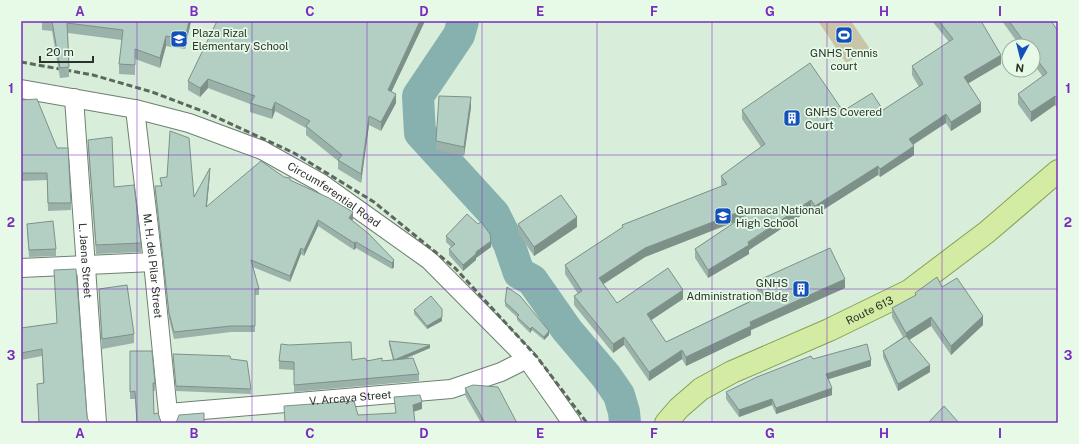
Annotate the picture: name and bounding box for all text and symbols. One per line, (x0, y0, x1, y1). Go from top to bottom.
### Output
text: A (75, 4, 85, 19)
text: B (190, 4, 199, 19)
text: C (305, 4, 315, 19)
text: D (419, 4, 429, 19)
text: E (536, 4, 544, 19)
text: F (650, 4, 658, 19)
text: G (765, 4, 775, 19)
text: H (879, 4, 889, 19)
text: I (998, 4, 1002, 19)
sports icon: GNHS Tennis court (834, 25, 854, 45)
place label: Plaza Rizal Elementary School (192, 27, 289, 52)
school or university icon: Plaza Rizal Elementary School (169, 29, 189, 49)
scale bar (40, 38, 93, 64)
north arrow (1001, 38, 1041, 78)
text: 20 m (46, 45, 74, 59)
place label: GNHS Tennis court (810, 47, 878, 72)
text: N (1015, 61, 1025, 74)
text: 1 (8, 81, 14, 96)
text: 1 (1065, 81, 1071, 96)
place label: GNHS Covered Court (805, 106, 882, 131)
building icon: GNHS Covered Court (782, 108, 802, 128)
street label: Circumferential Road (286, 160, 383, 229)
place label: Gumaca National High School (736, 204, 824, 229)
school or university icon: Gumaca National High School (713, 206, 733, 226)
street label: M. H. del Pilar Street (141, 213, 165, 319)
text: 2 (7, 215, 15, 230)
text: 2 (1064, 215, 1072, 230)
street label: L. Jaena Street (77, 223, 94, 299)
place label: GNHS Administration Bldg (687, 277, 788, 302)
building icon: GNHS Administration Bldg (791, 279, 811, 299)
street label: Route 613 (844, 294, 895, 327)
text: 3 (7, 348, 16, 363)
text: 3 (1064, 348, 1073, 363)
street label: V. Arcaya Street (309, 388, 392, 407)
text: A (75, 426, 85, 441)
text: B (190, 426, 199, 441)
text: C (305, 426, 315, 441)
text: D (419, 426, 429, 441)
text: E (536, 426, 544, 441)
text: F (650, 426, 658, 441)
text: G (765, 426, 775, 441)
text: H (879, 426, 889, 441)
text: I (998, 426, 1002, 441)

